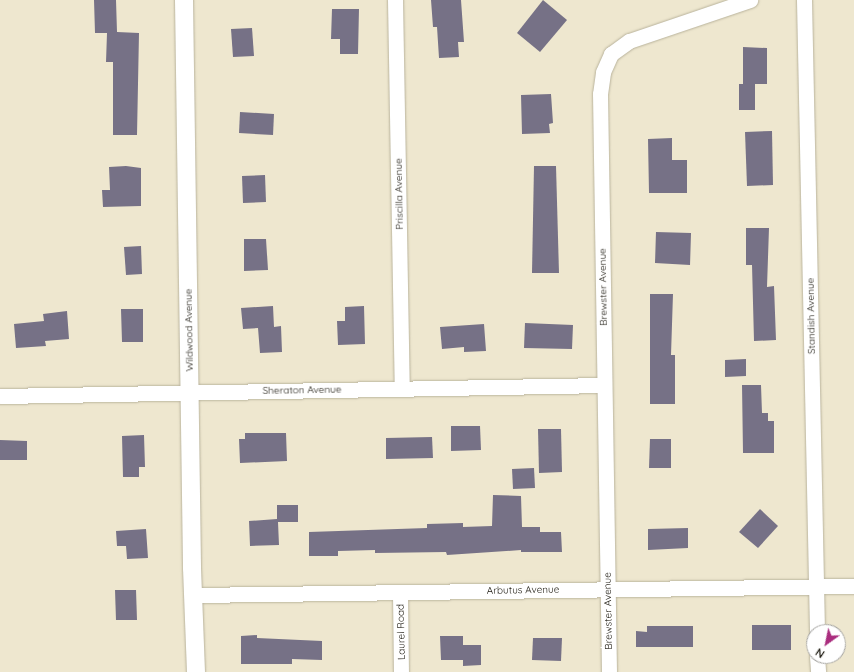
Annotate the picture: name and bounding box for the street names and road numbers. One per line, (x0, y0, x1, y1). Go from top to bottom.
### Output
street label: Priscilla Avenue (392, 158, 406, 230)
street label: Brewster Avenue (596, 248, 610, 326)
street label: Standish Avenue (804, 278, 818, 354)
street label: Wildwood Avenue (182, 289, 196, 371)
street label: Sheraton Avenue (262, 383, 342, 397)
street label: Brewster Avenue (601, 572, 615, 650)
street label: Arbutus Avenue (487, 583, 559, 597)
street label: Laurel Road (395, 604, 407, 660)

